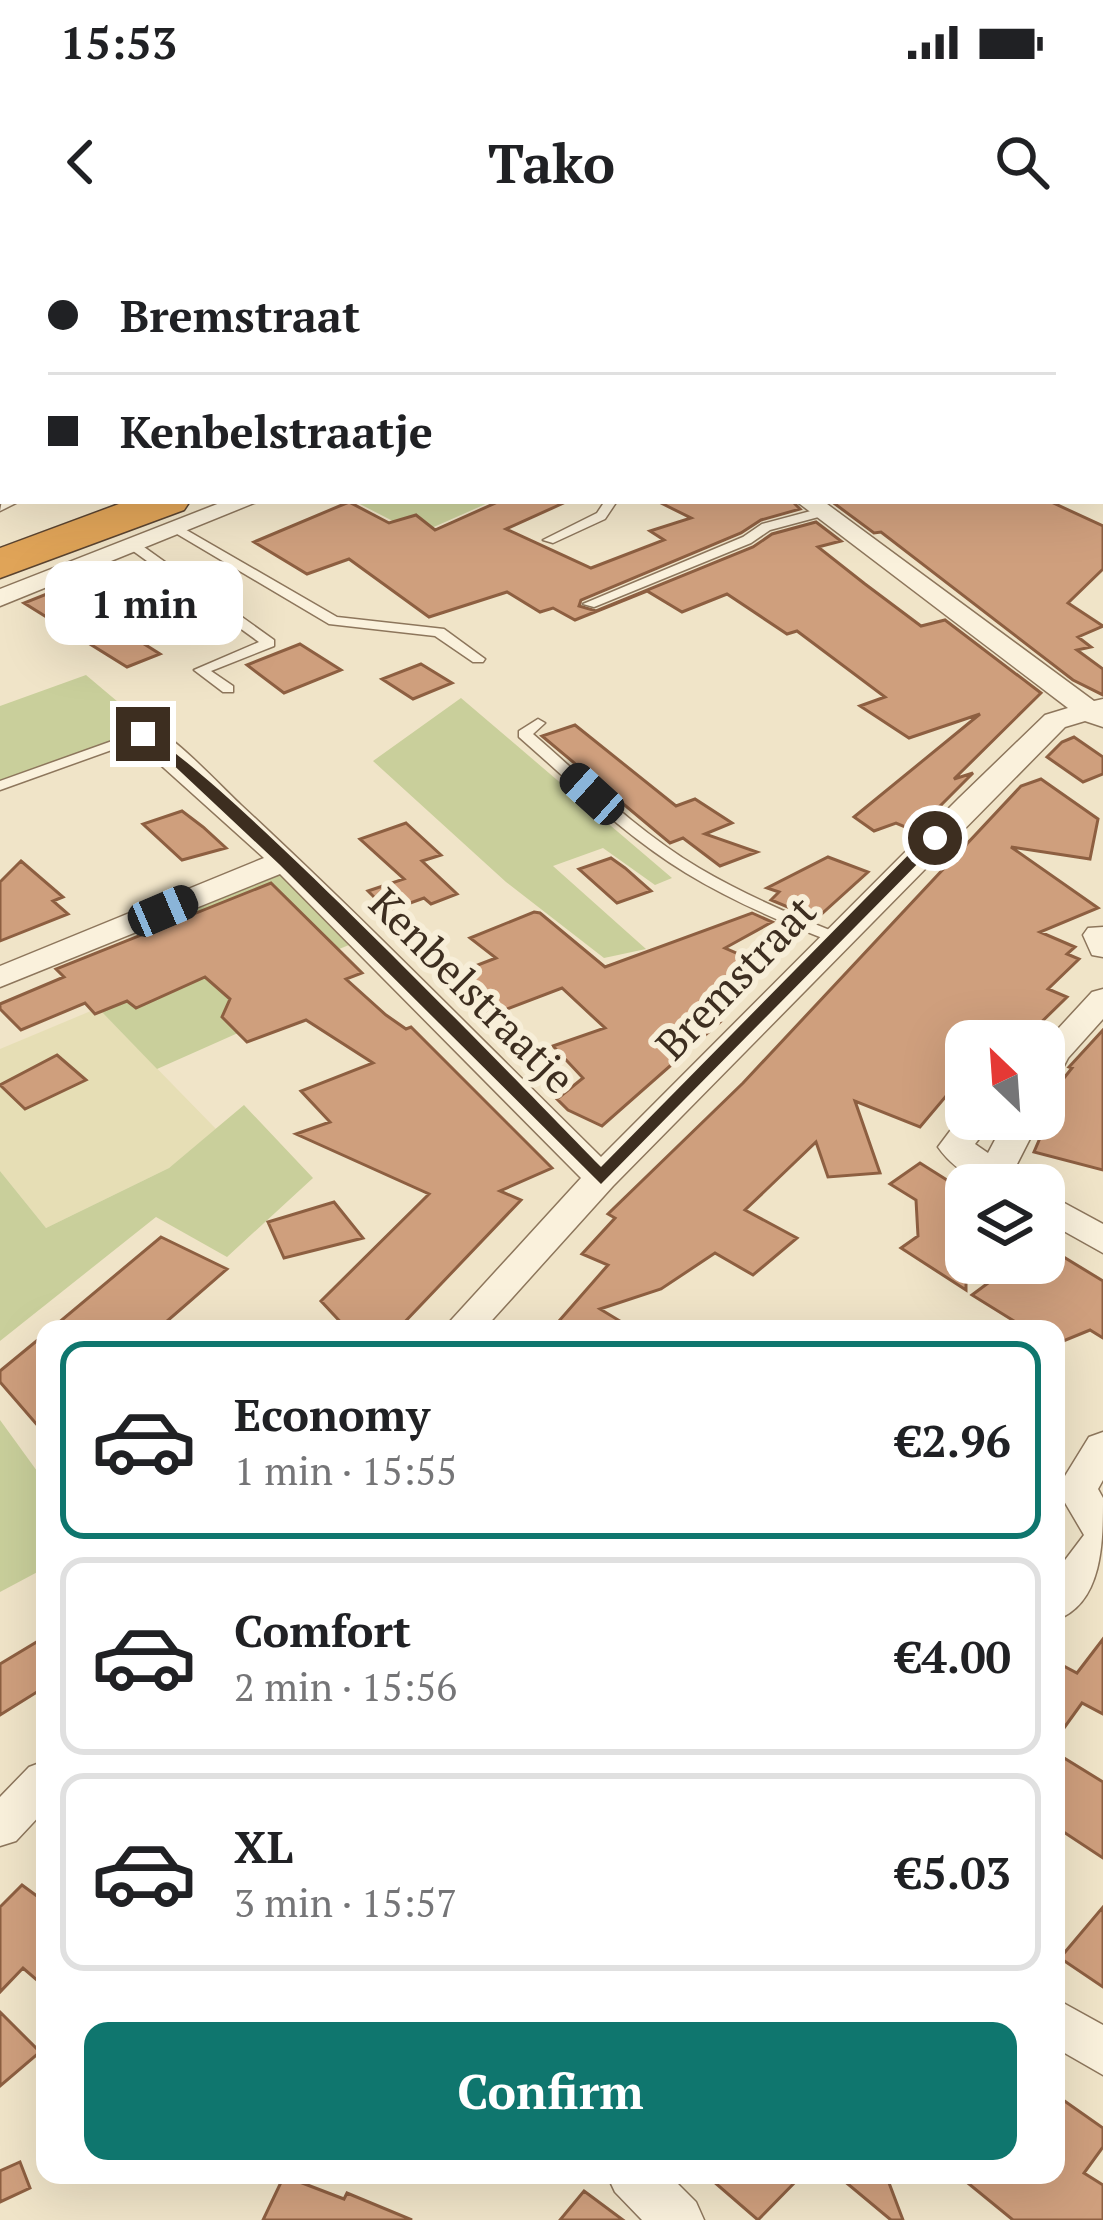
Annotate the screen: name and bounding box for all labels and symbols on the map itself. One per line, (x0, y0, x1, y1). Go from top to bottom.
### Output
callout: 1 min (44, 560, 242, 644)
route end (116, 707, 170, 761)
car (553, 757, 631, 831)
route start (908, 811, 962, 865)
street label: Kenbelstraatje (358, 875, 588, 1105)
car (123, 880, 203, 942)
street label: Bremstraat (643, 883, 827, 1071)
north arrow (945, 1020, 1065, 1140)

